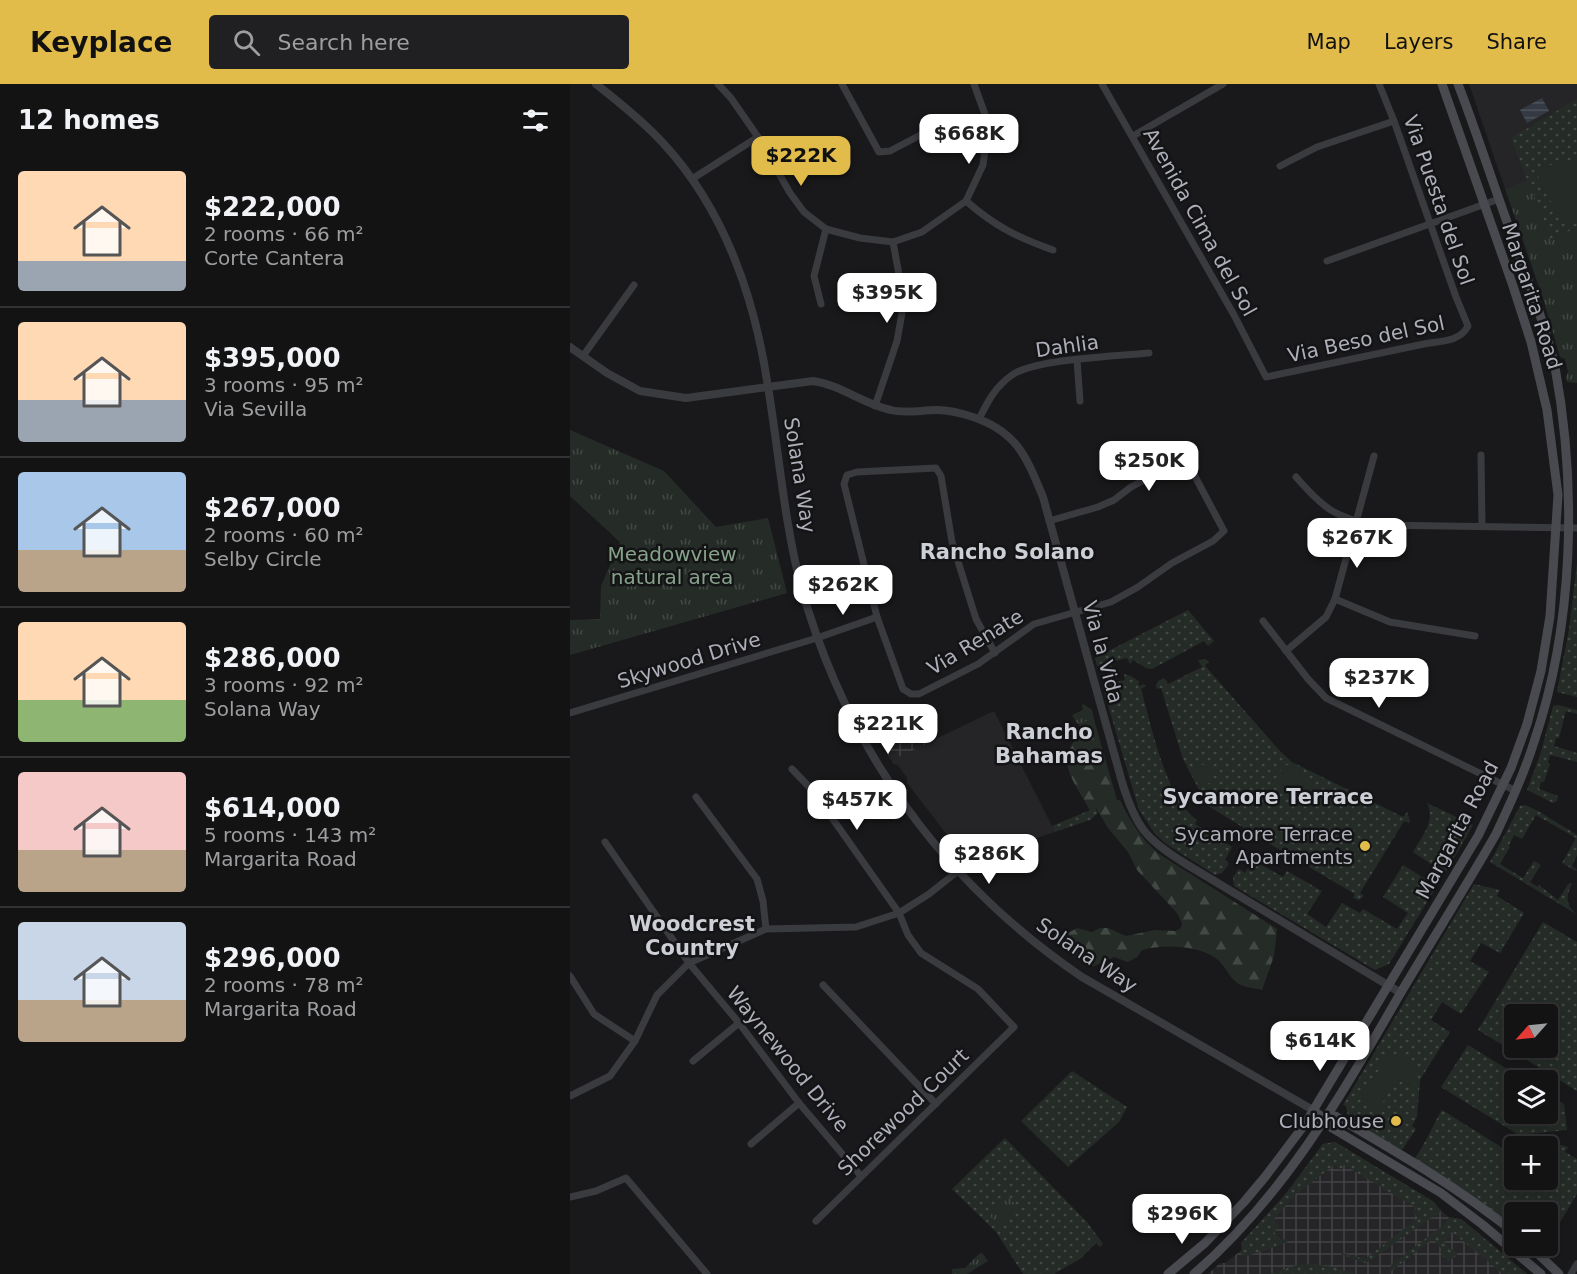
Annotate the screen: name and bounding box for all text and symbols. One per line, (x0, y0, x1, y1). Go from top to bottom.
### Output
search box (209, 15, 629, 69)
text: Keyplace (30, 26, 173, 59)
icon: search (230, 26, 263, 59)
text: Search here (278, 30, 410, 55)
text: Map (1307, 30, 1351, 54)
text: Layers (1384, 30, 1453, 54)
text: Share (1486, 30, 1547, 54)
icon: filters (519, 104, 552, 137)
text: 12 homes (18, 105, 160, 135)
street label: Via Puesta del Sol (1399, 112, 1479, 288)
pin: $668K (927, 114, 1011, 165)
text: $668K (933, 121, 1005, 145)
street label: Avenida Cima del Sol (1138, 124, 1262, 320)
pin: $222K (759, 136, 843, 187)
text: $222K (765, 143, 837, 167)
text: $222,000 (204, 192, 341, 222)
icon: home (66, 195, 138, 267)
street label: Margarita Road (1497, 220, 1567, 372)
text: 2 rooms · 66 m² (204, 222, 364, 246)
text: Corte Cantera (204, 246, 344, 270)
pin: $395K (845, 273, 929, 324)
text: $395K (851, 280, 923, 304)
street label: Via Beso del Sol (1285, 311, 1447, 367)
street label: Dahlia (1034, 330, 1100, 362)
text: $395,000 (204, 343, 341, 373)
icon: home (66, 346, 138, 418)
text: 3 rooms · 95 m² (204, 373, 364, 397)
text: Via Sevilla (204, 397, 307, 421)
street label: Solana Way (779, 416, 821, 535)
pin: $250K (1107, 441, 1191, 492)
text: $250K (1113, 448, 1185, 472)
text: $267,000 (204, 493, 341, 523)
icon: home (66, 496, 138, 568)
pin: $267K (1315, 518, 1399, 569)
text: 2 rooms · 60 m² (204, 523, 364, 547)
text: $267K (1321, 525, 1393, 549)
district label: Rancho Solano (920, 540, 1094, 564)
park label: Meadowview natural area (607, 542, 737, 589)
text: Selby Circle (204, 547, 322, 571)
pin: $262K (801, 565, 885, 616)
text: $262K (807, 572, 879, 596)
street label: Via la Vida (1078, 598, 1128, 706)
street label: Via Renate (923, 604, 1027, 680)
street label: Skywood Drive (614, 627, 764, 693)
text: $286,000 (204, 643, 341, 673)
icon: home (66, 646, 138, 718)
pin: $237K (1337, 658, 1421, 709)
text: $237K (1343, 665, 1415, 689)
text: 3 rooms · 92 m² (204, 673, 364, 697)
text: Solana Way (204, 697, 321, 721)
pin: $221K (846, 704, 930, 755)
text: $221K (852, 711, 924, 735)
district label: Rancho Bahamas (995, 720, 1103, 768)
street label: Margarita Road (1411, 757, 1503, 903)
pin: $457K (815, 780, 899, 831)
district label: Sycamore Terrace (1162, 785, 1374, 809)
text: $457K (821, 787, 893, 811)
text: $614,000 (204, 793, 341, 823)
icon: home (66, 796, 138, 868)
place label: Sycamore Terrace Apartments (1174, 822, 1353, 869)
text: 5 rooms · 143 m² (204, 823, 376, 847)
pin: $286K (947, 834, 1031, 885)
marker: Sycamore Terrace Apartments (1358, 839, 1372, 853)
text: $286K (953, 841, 1025, 865)
text: Margarita Road (204, 847, 357, 871)
district label: Woodcrest Country (629, 912, 755, 960)
street label: Solana Way (1032, 912, 1142, 998)
text: $296,000 (204, 943, 341, 973)
icon: home (66, 946, 138, 1018)
text: 2 rooms · 78 m² (204, 973, 364, 997)
street label: Waynewood Drive (722, 981, 854, 1137)
text: Margarita Road (204, 997, 357, 1021)
north arrow (1504, 1004, 1558, 1058)
map controls (1504, 1004, 1558, 1256)
pin: $614K (1278, 1021, 1362, 1072)
text: $614K (1284, 1028, 1356, 1052)
street label: Shorewood Court (833, 1043, 973, 1181)
button: layers (1504, 1070, 1558, 1124)
place label: Clubhouse (1279, 1109, 1384, 1133)
marker: Clubhouse (1389, 1114, 1403, 1128)
button: + (1504, 1136, 1558, 1190)
pin: $296K (1140, 1194, 1224, 1245)
text: $296K (1146, 1201, 1218, 1225)
button: − (1504, 1202, 1558, 1256)

